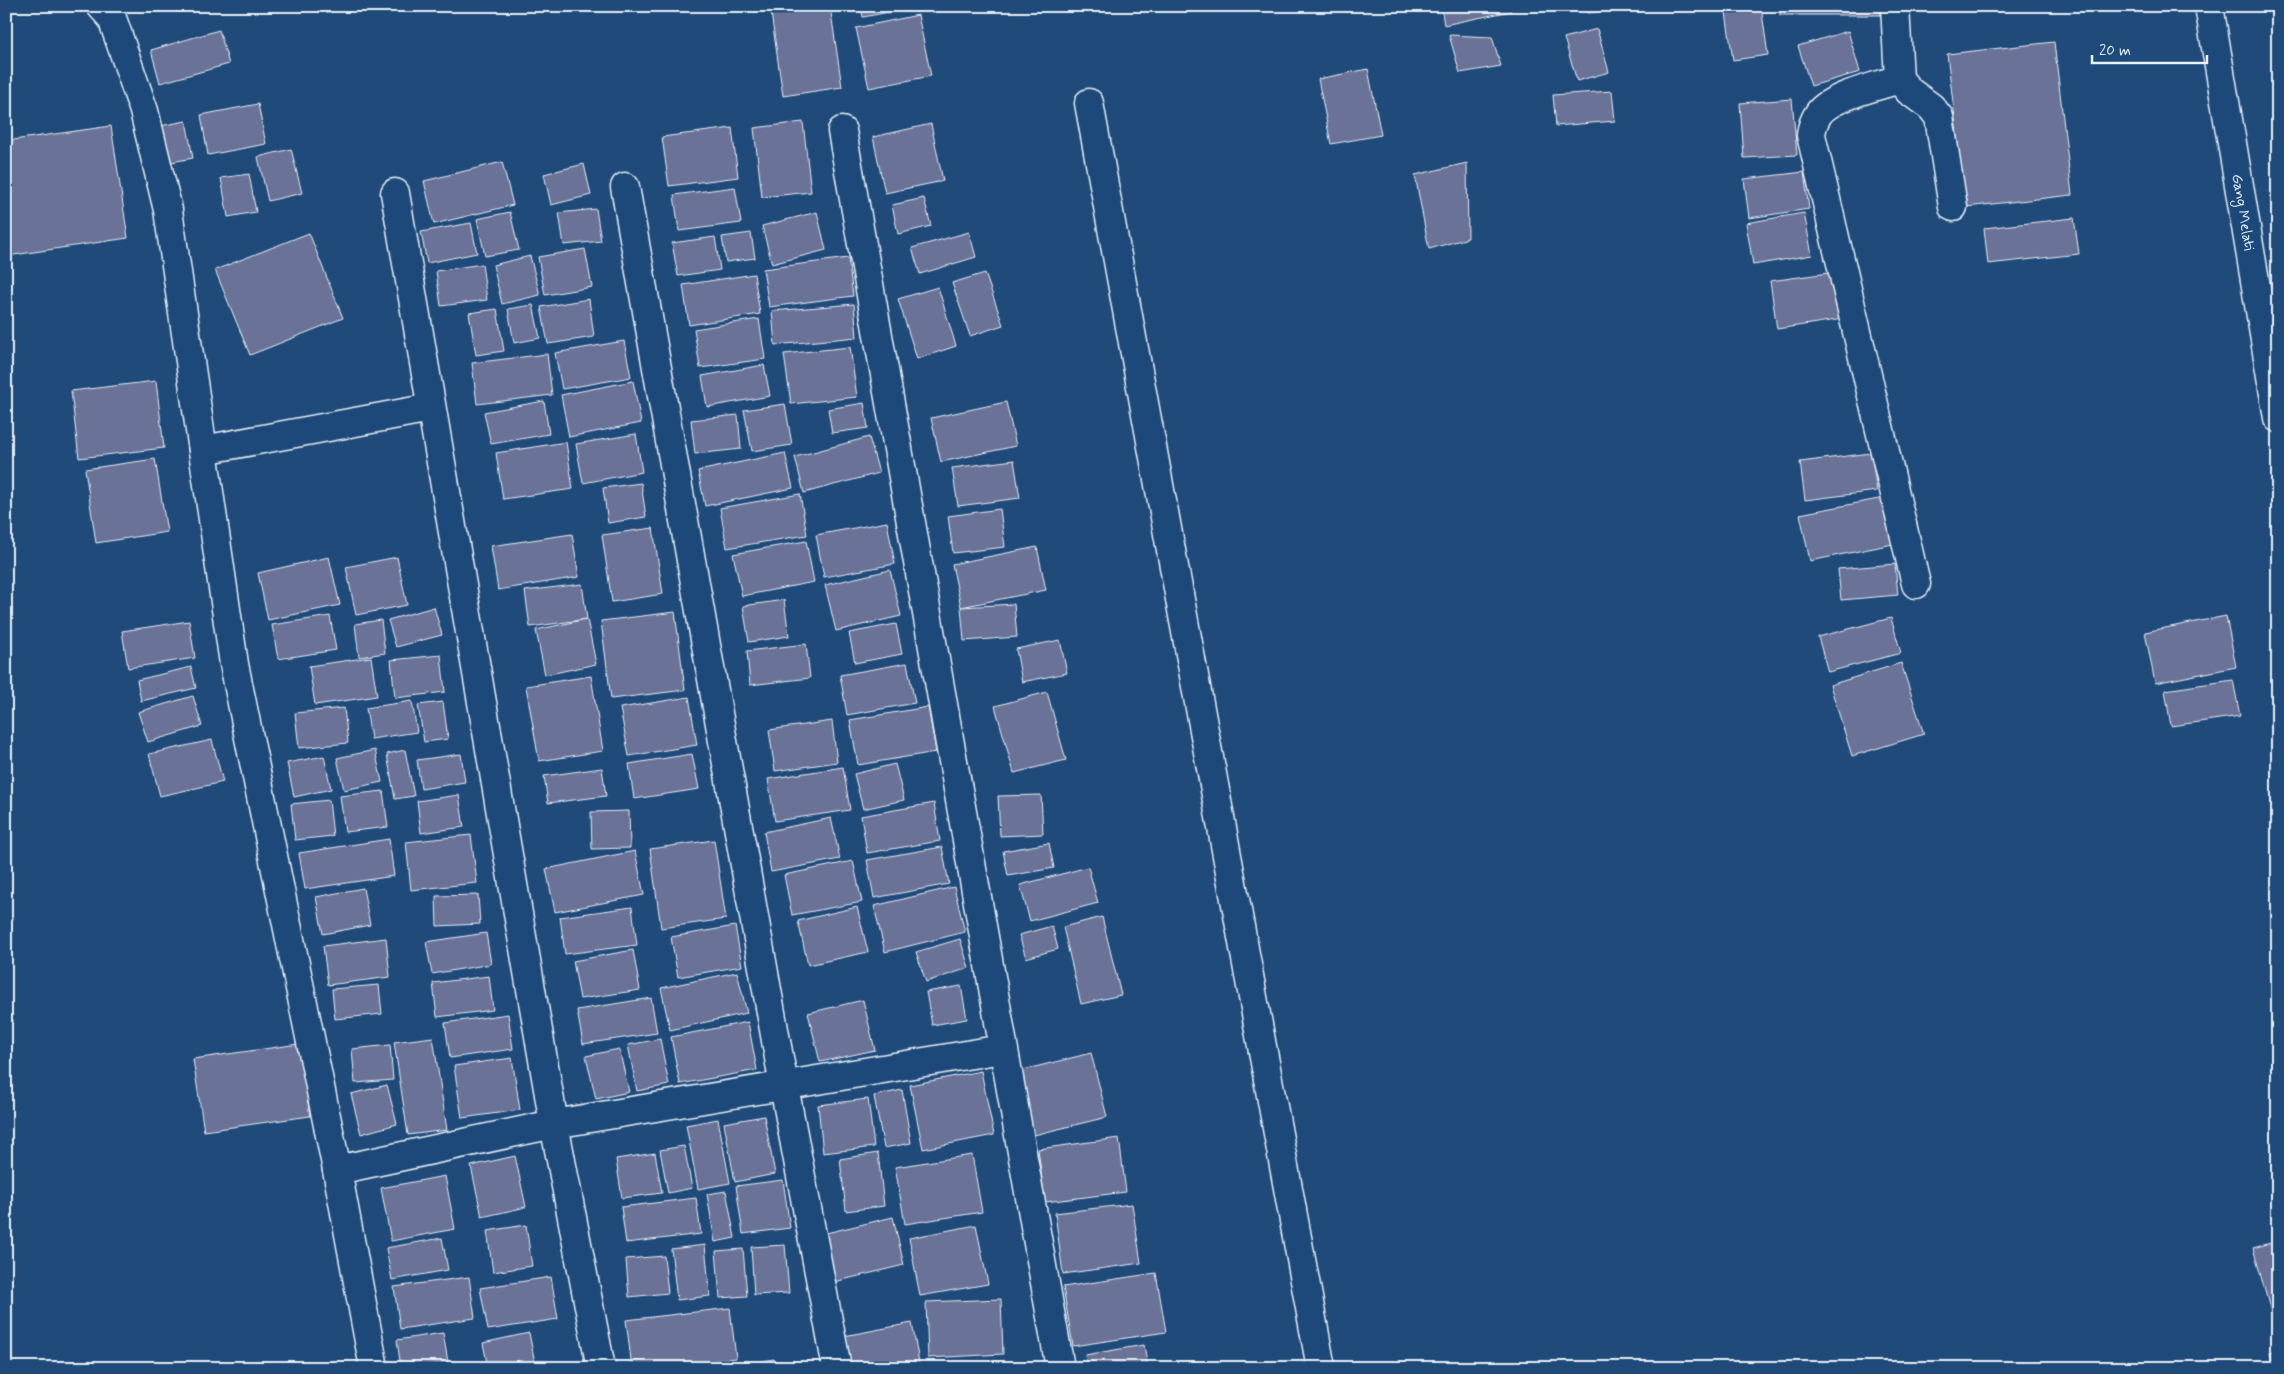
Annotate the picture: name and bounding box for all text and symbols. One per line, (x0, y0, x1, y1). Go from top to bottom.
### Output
scale bar (2092, 32, 2206, 64)
text: 20 m (2099, 41, 2131, 61)
street label: Gang Melati (2226, 172, 2259, 252)

